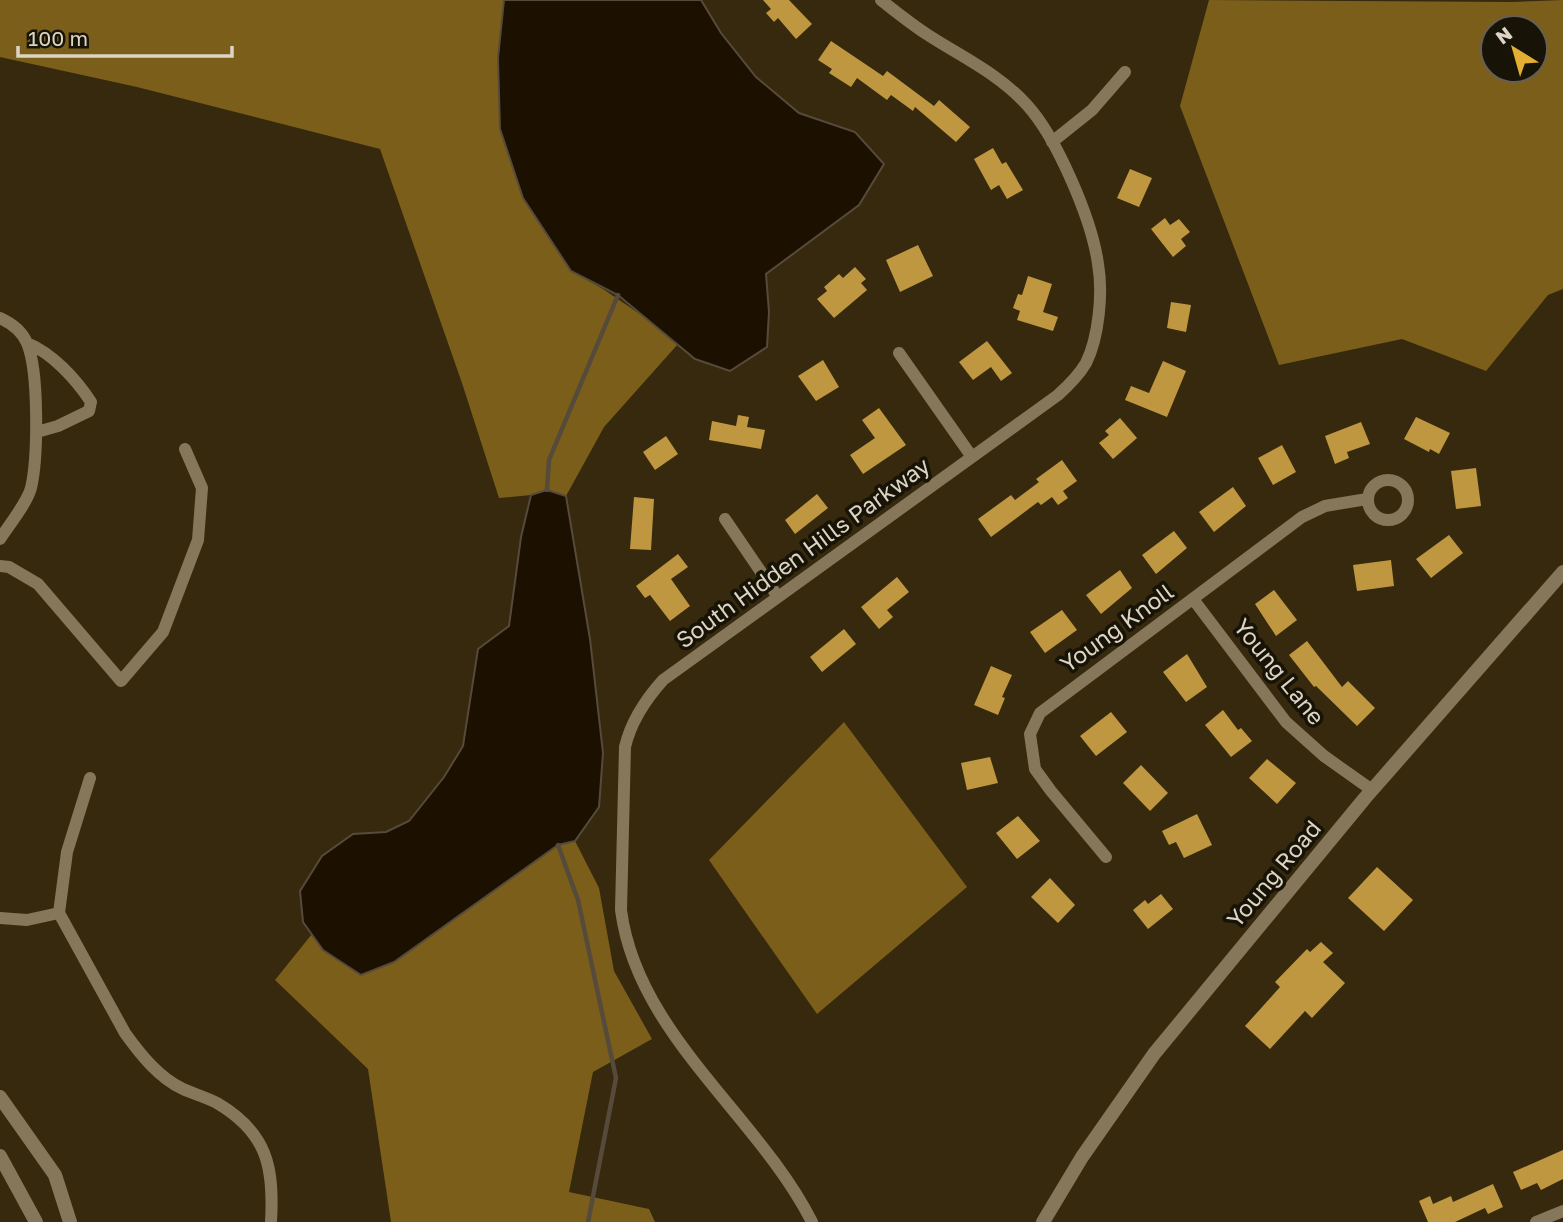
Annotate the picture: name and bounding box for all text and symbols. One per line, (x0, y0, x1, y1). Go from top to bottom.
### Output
scale bar (18, 14, 231, 58)
north arrow (1479, 14, 1549, 84)
text: N (1491, 21, 1516, 49)
text: 100 m (28, 25, 88, 51)
street label: South Hidden Hills Parkway (670, 451, 935, 654)
street label: Young Knoll (1054, 577, 1179, 678)
street label: Young Lane (1228, 613, 1331, 730)
street label: Young Road (1220, 814, 1326, 933)

